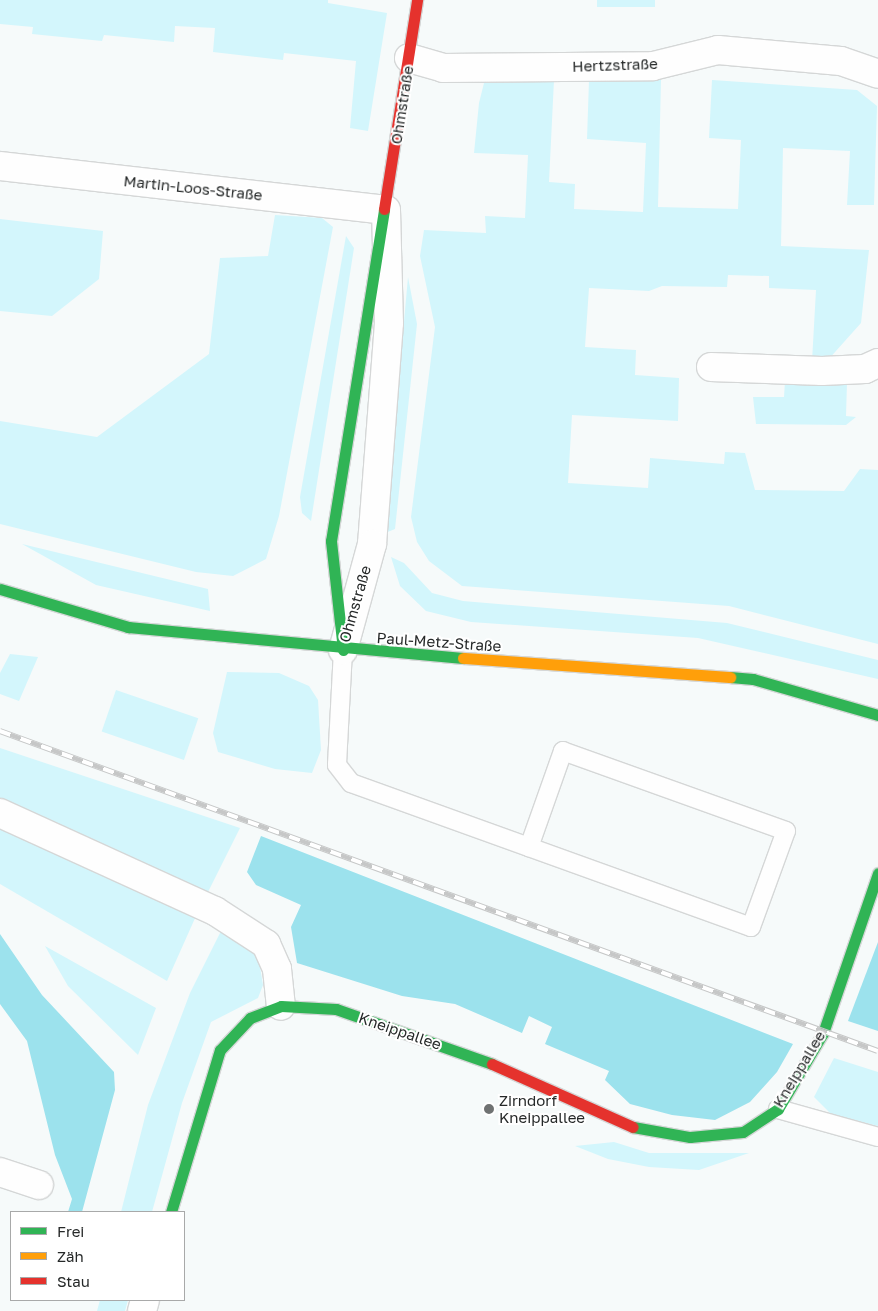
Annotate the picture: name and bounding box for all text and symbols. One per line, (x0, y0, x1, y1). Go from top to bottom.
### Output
street label: Hertzstraße (572, 55, 658, 75)
street label: Ohmstraße (387, 65, 417, 145)
street label: Martin-Loos-Straße (123, 172, 263, 204)
street label: Ohmstraße (335, 563, 375, 645)
street label: Paul-Metz-Straße (376, 629, 502, 655)
street label: Kneippallee (356, 1008, 444, 1054)
street label: Kneippallee (769, 1027, 829, 1111)
place label: Zirndorf Kneippallee (499, 1091, 585, 1126)
marker: Zirndorf Kneippallee (483, 1103, 495, 1115)
legend (10, 1211, 185, 1301)
text: Frei (57, 1222, 84, 1240)
text: Zäh (57, 1247, 84, 1265)
text: Stau (57, 1272, 90, 1290)

